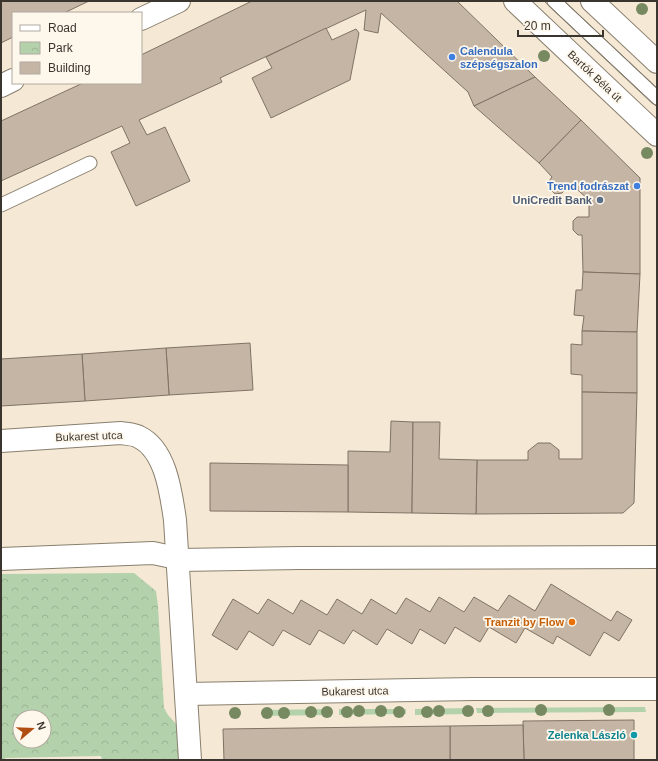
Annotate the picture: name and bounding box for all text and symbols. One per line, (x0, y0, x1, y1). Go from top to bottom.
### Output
legend (12, 12, 142, 84)
scale bar (518, 12, 603, 38)
text: 20 m (524, 19, 551, 33)
text: Road (48, 21, 77, 35)
text: Park (48, 41, 74, 55)
place label: Calendula szépségszalon (460, 45, 538, 70)
street label: Bartók Béla út (566, 48, 624, 104)
marker: Calendula szépségszalon (447, 52, 457, 62)
text: Building (48, 61, 91, 75)
place label: Trend fodrászat (547, 180, 629, 192)
marker: Trend fodrászat (632, 181, 642, 191)
place label: UniCredit Bank (513, 194, 593, 206)
marker: UniCredit Bank (595, 195, 605, 205)
street label: Bukarest utca (55, 429, 124, 443)
place label: Tranzit by Flow (485, 616, 564, 628)
marker: Tranzit by Flow (567, 617, 577, 627)
street label: Bukarest utca (321, 684, 390, 698)
north arrow (12, 709, 52, 749)
text: N (34, 720, 48, 732)
place label: Zelenka László (548, 729, 626, 741)
marker: Zelenka László (629, 730, 639, 740)

